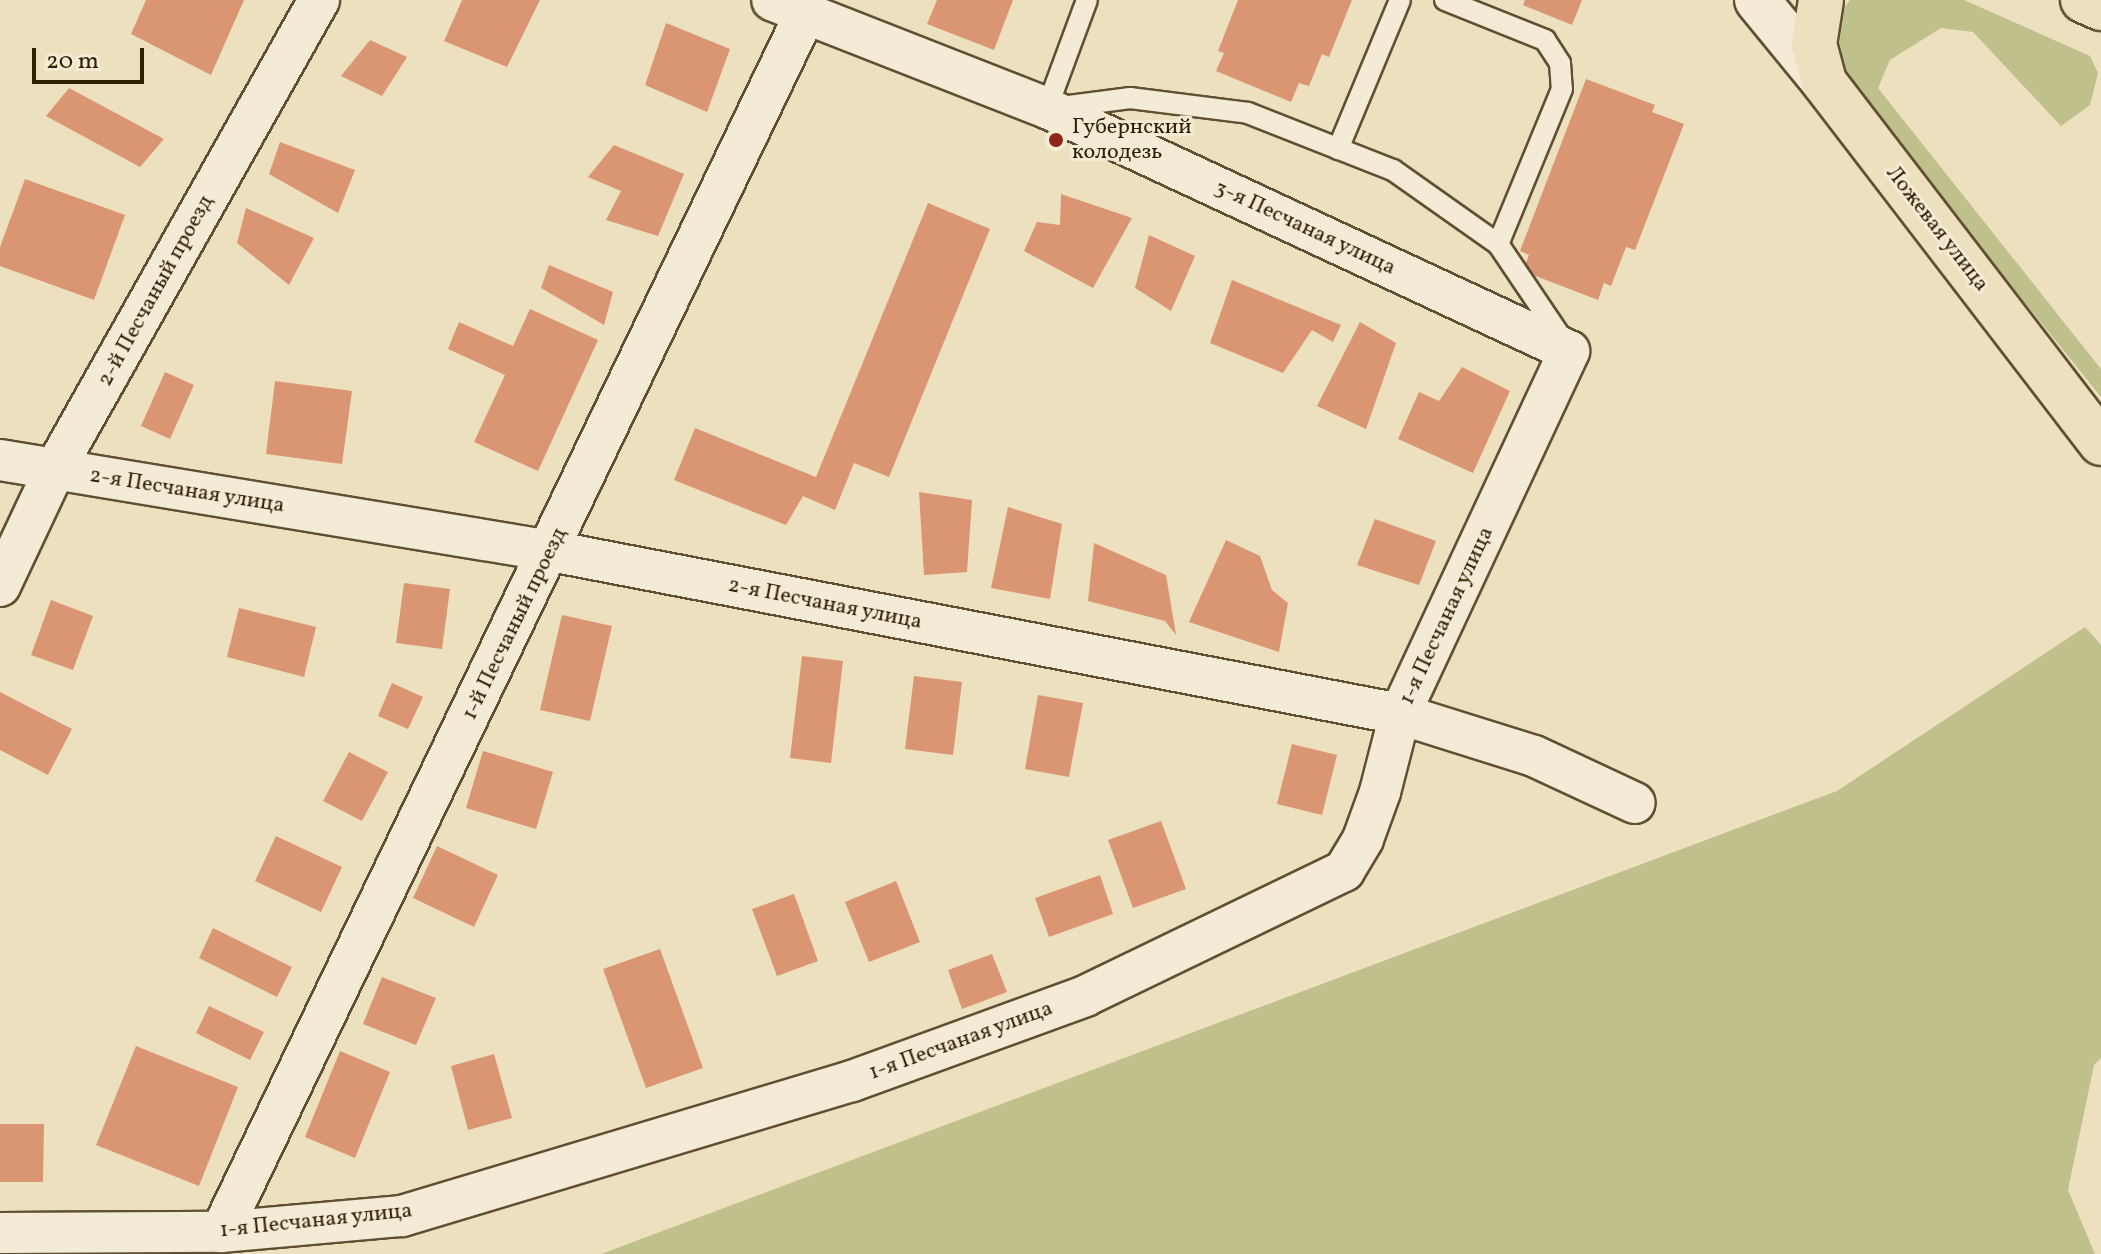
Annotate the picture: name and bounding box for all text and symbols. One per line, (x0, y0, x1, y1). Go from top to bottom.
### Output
scale bar (36, 32, 148, 82)
text: 20 m (46, 45, 99, 79)
place label: Губернский колодезь (1072, 114, 1192, 166)
marker: Губернский колодезь (1047, 131, 1065, 149)
street label: Ложевая улица (1880, 161, 1994, 297)
street label: 3-я Песчаная улица (1210, 174, 1400, 282)
street label: 2-й Песчаный проезд (92, 191, 220, 391)
street label: 2-я Песчаная улица (87, 462, 287, 520)
street label: 1-я Песчаная улица (1394, 523, 1500, 709)
street label: 1-й Песчаный проезд (457, 524, 573, 724)
street label: 2-я Песчаная улица (725, 572, 925, 636)
street label: 1-я Песчаная улица (865, 995, 1057, 1087)
street label: 1-я Песчаная улица (218, 1198, 414, 1244)

